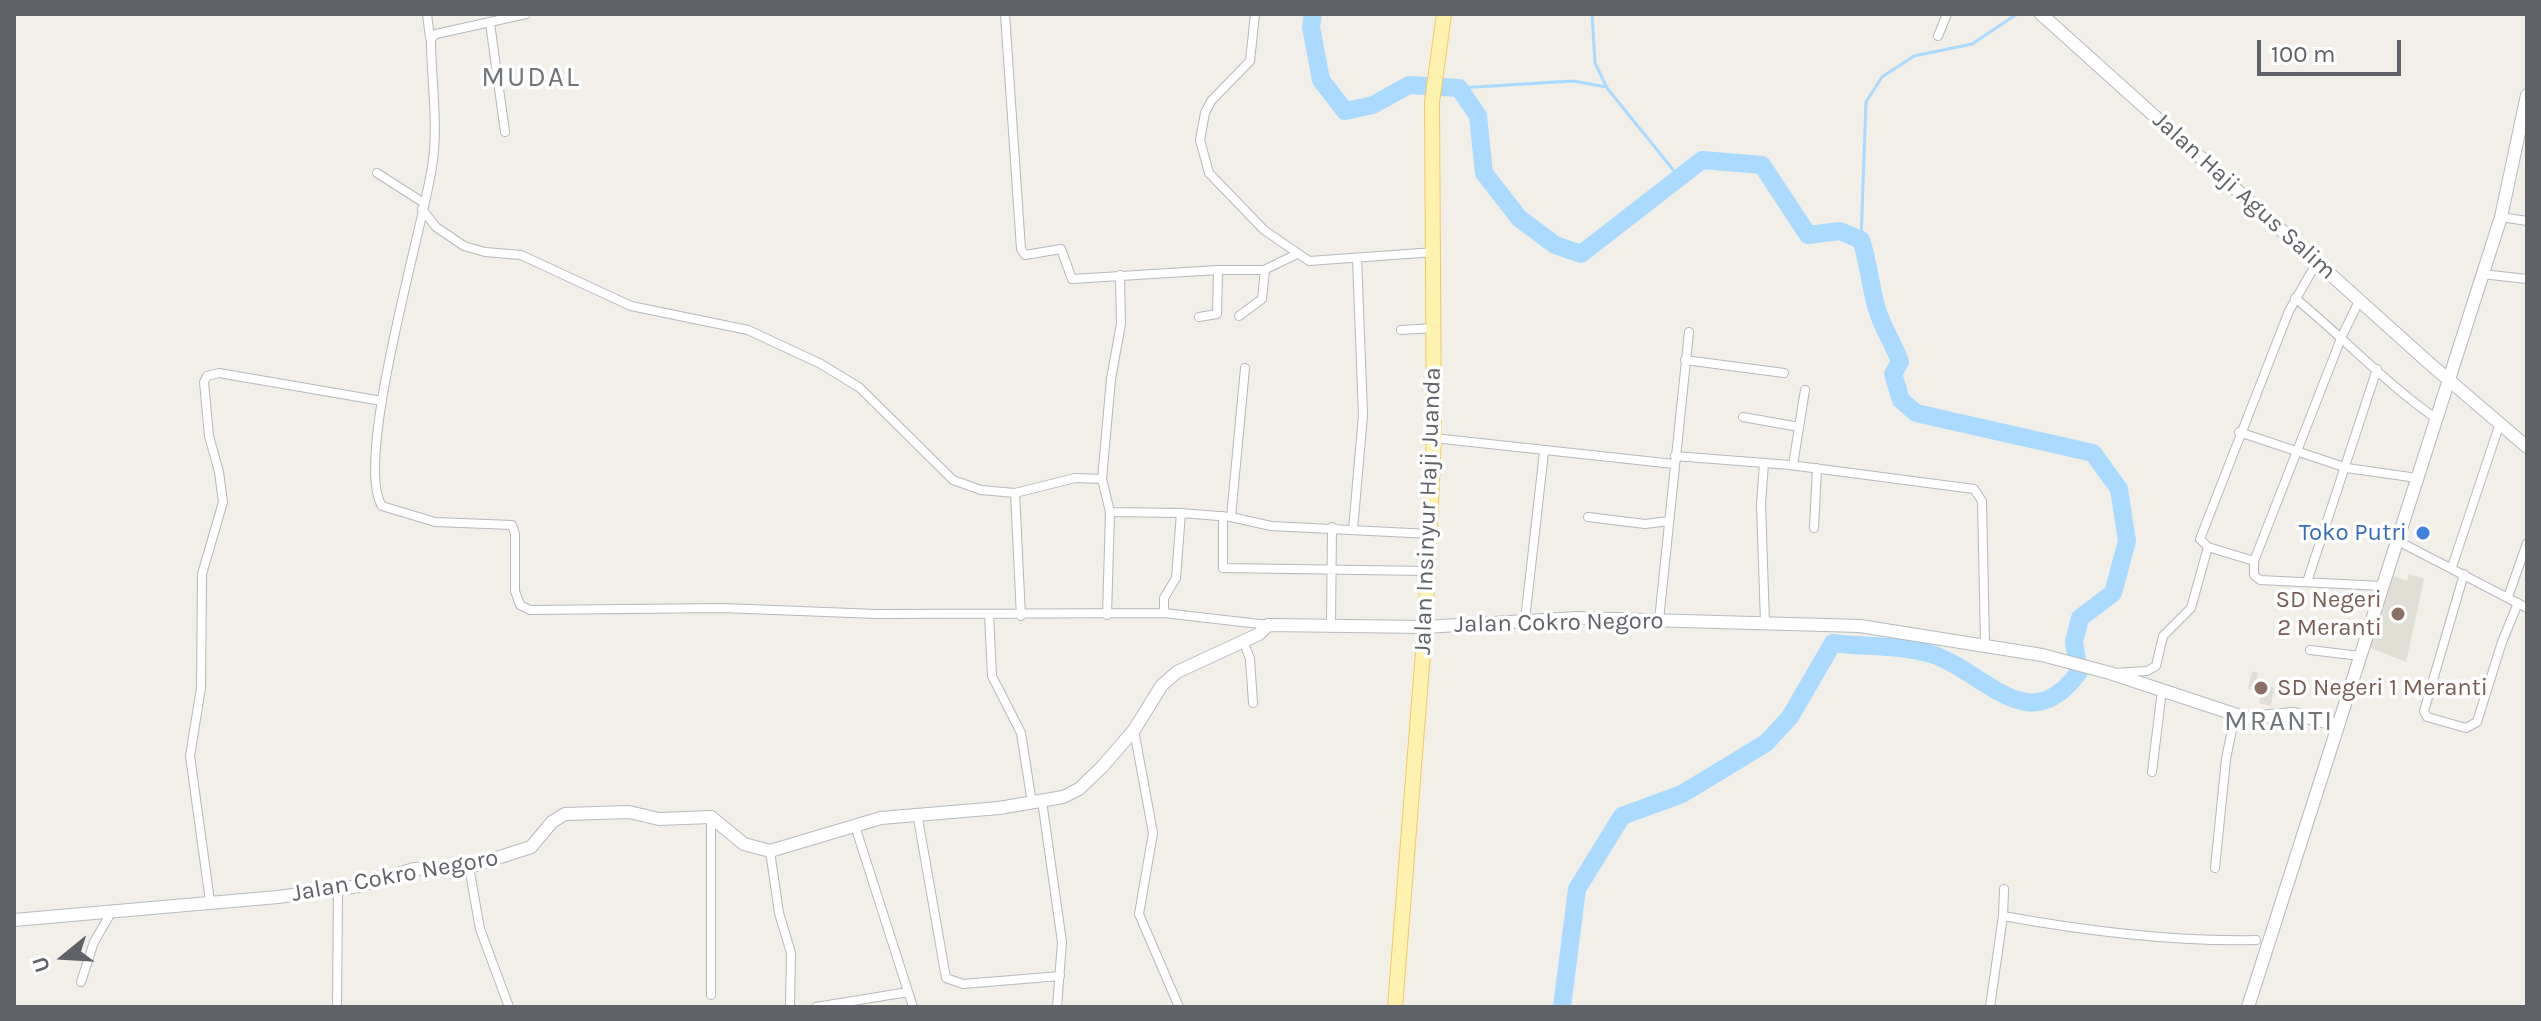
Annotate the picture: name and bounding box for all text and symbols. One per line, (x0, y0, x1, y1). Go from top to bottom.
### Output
scale bar (2261, 24, 2405, 74)
text: 100 m (2271, 40, 2336, 68)
district label: MUDAL (481, 61, 581, 95)
street label: Jalan Haji Agus Salim (2146, 106, 2342, 286)
street label: Jalan Insinyur Haji Juanda (1409, 367, 1447, 655)
place label: Toko Putri (2299, 519, 2407, 547)
marker: Toko Putri (2414, 524, 2432, 542)
place label: SD Negeri 2 Meranti (2276, 586, 2382, 642)
marker: SD Negeri 2 Meranti (2389, 605, 2407, 623)
street label: Jalan Cokro Negoro (1454, 607, 1664, 639)
place label: SD Negeri 1 Meranti (2277, 674, 2488, 702)
marker: SD Negeri 1 Meranti (2252, 679, 2270, 697)
district label: MRANTI (2224, 705, 2334, 739)
street label: Jalan Cokro Negoro (290, 844, 500, 908)
north arrow (24, 917, 104, 997)
text: U (26, 953, 56, 976)

